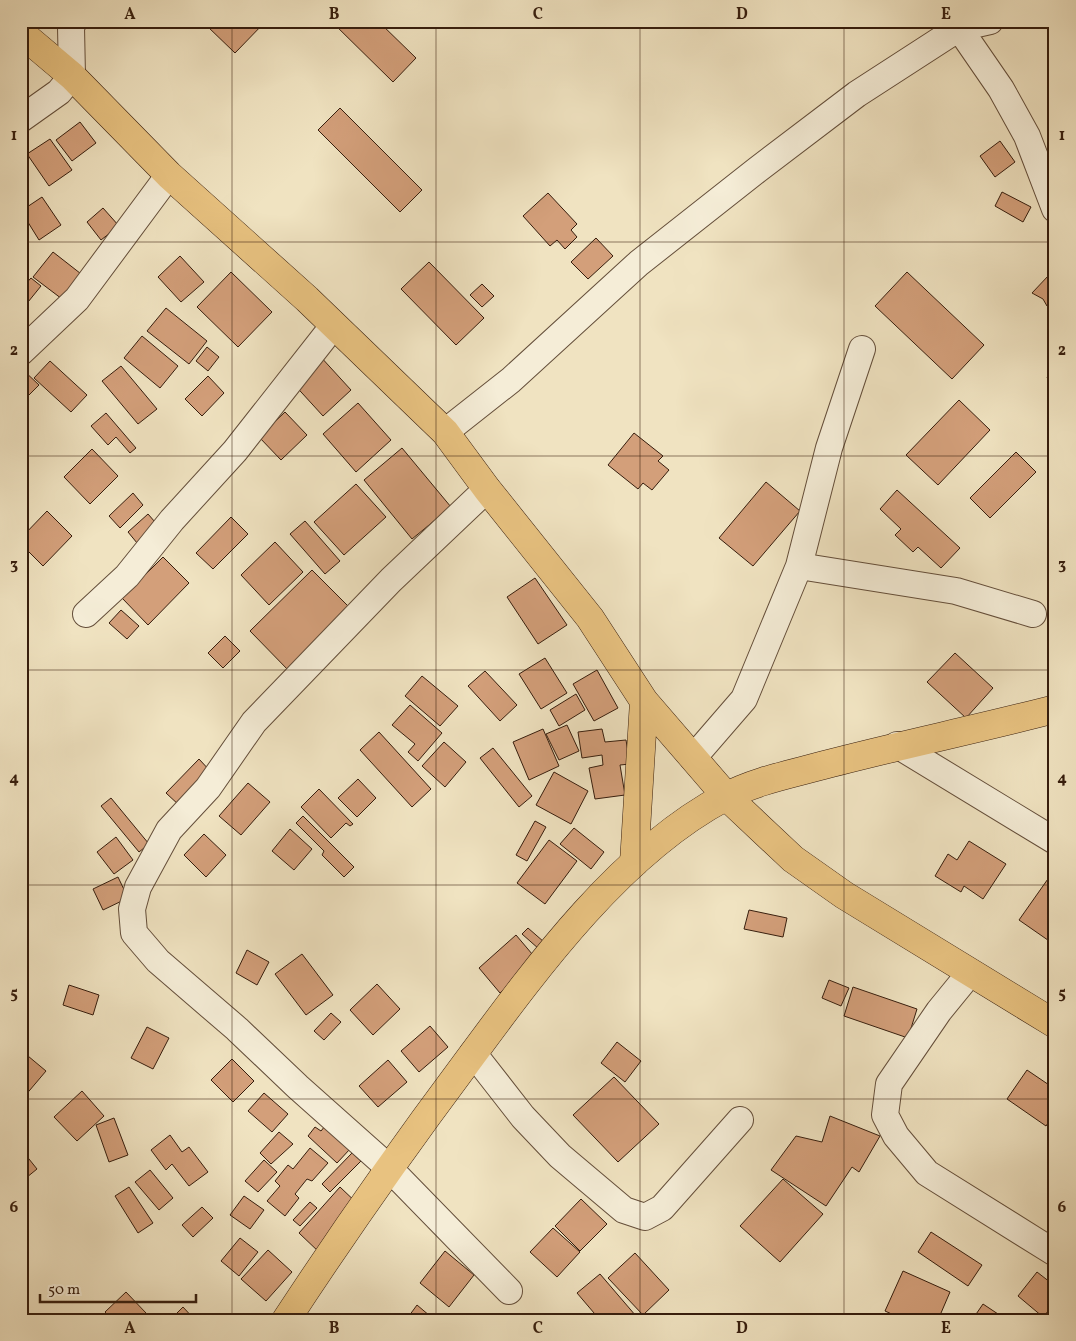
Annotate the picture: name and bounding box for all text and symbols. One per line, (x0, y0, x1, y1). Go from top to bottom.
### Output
text: A (124, 4, 136, 26)
text: B (329, 4, 340, 26)
text: C (533, 4, 543, 26)
text: D (736, 4, 748, 26)
text: E (941, 4, 951, 26)
text: 1 (11, 125, 17, 147)
text: 1 (1059, 125, 1065, 147)
text: 2 (10, 340, 18, 362)
text: 2 (1058, 340, 1066, 362)
text: 3 (10, 554, 18, 576)
text: 3 (1058, 554, 1066, 576)
text: 4 (9, 768, 19, 790)
text: 4 (1057, 768, 1067, 790)
text: 5 (10, 983, 18, 1005)
text: 5 (1058, 983, 1066, 1005)
text: 6 (10, 1197, 19, 1219)
text: 6 (1058, 1197, 1067, 1219)
scale bar (40, 1271, 196, 1303)
text: 50 m (48, 1280, 80, 1301)
text: A (124, 1318, 136, 1340)
text: B (329, 1318, 340, 1340)
text: C (533, 1318, 543, 1340)
text: D (736, 1318, 748, 1340)
text: E (941, 1318, 951, 1340)

